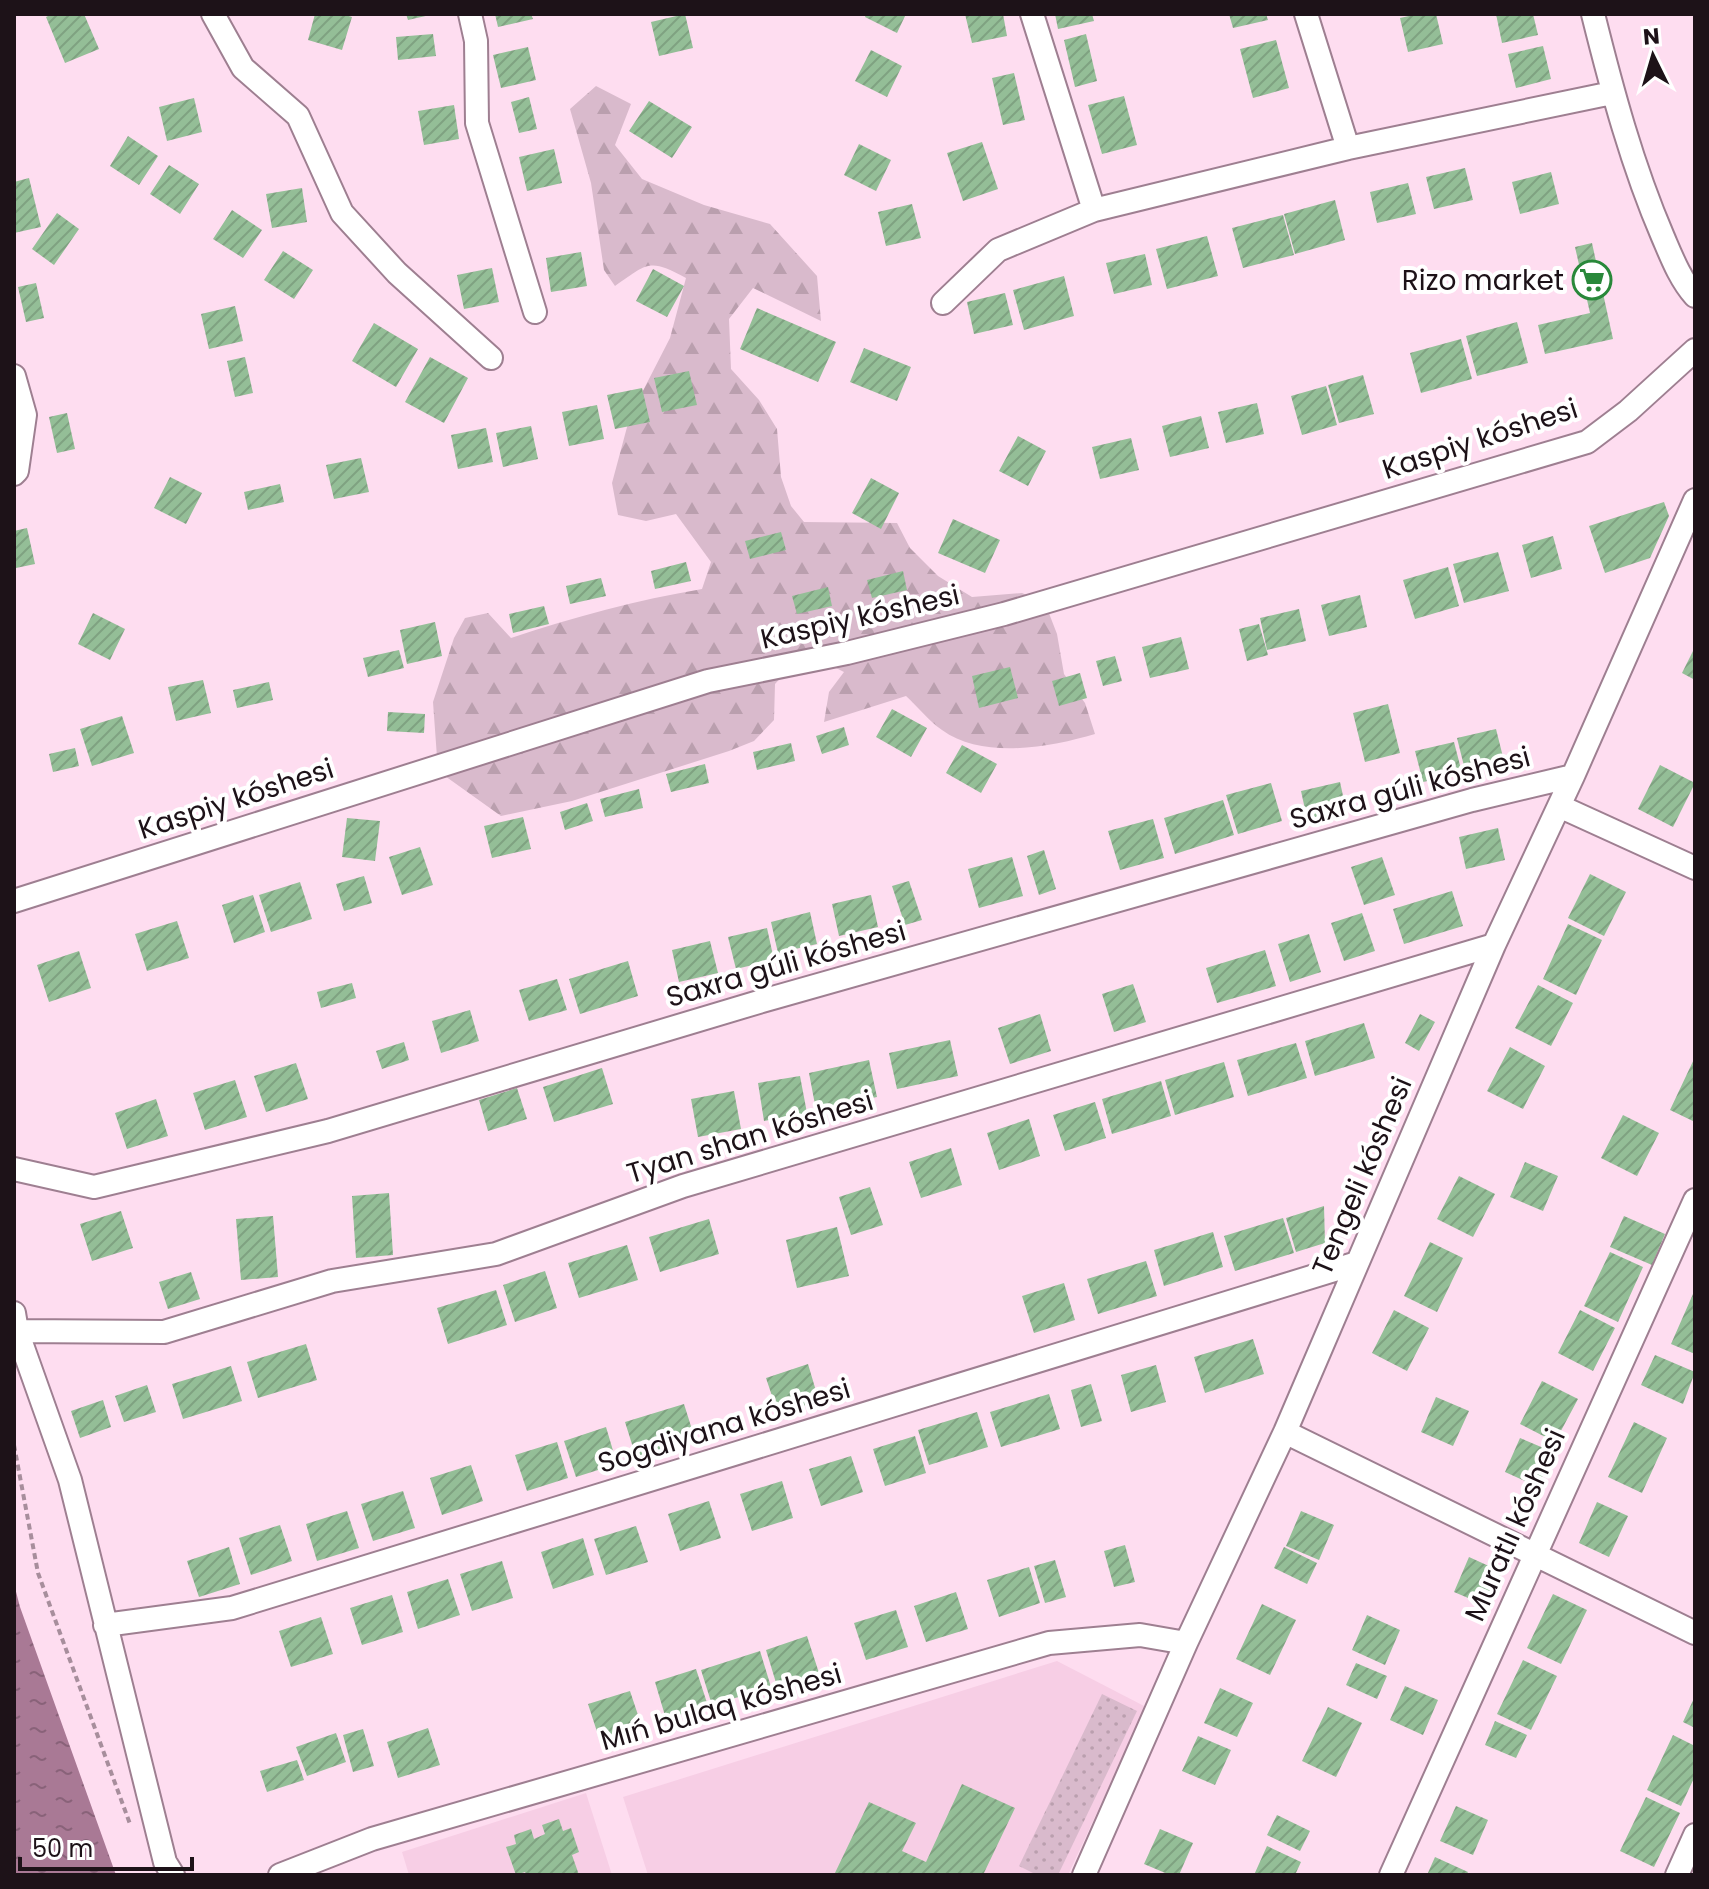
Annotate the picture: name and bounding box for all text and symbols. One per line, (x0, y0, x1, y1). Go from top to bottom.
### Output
north arrow (1613, 16, 1693, 96)
text: N (1642, 20, 1661, 53)
supermarket icon: Rizo market (1571, 259, 1613, 301)
place label: Rizo market (1402, 261, 1564, 300)
street label: Kaspiy kóshesi (1377, 389, 1583, 489)
street label: Kaspiy kóshesi (757, 575, 963, 659)
street label: Saxra gúli kóshesi (1285, 737, 1535, 839)
street label: Kaspiy kóshesi (133, 749, 339, 849)
street label: Saxra gúli kóshesi (662, 911, 910, 1017)
street label: Tengeli kóshesi (1303, 1071, 1421, 1281)
street label: Tyan shan kóshesi (622, 1081, 878, 1193)
street label: Sogdiyana kóshesi (593, 1369, 855, 1483)
street label: Muratlı kóshesi (1455, 1423, 1575, 1627)
street label: Mıń bulaq kóshesi (596, 1654, 846, 1760)
scale bar (20, 1821, 192, 1871)
text: 50 m (32, 1832, 93, 1865)

